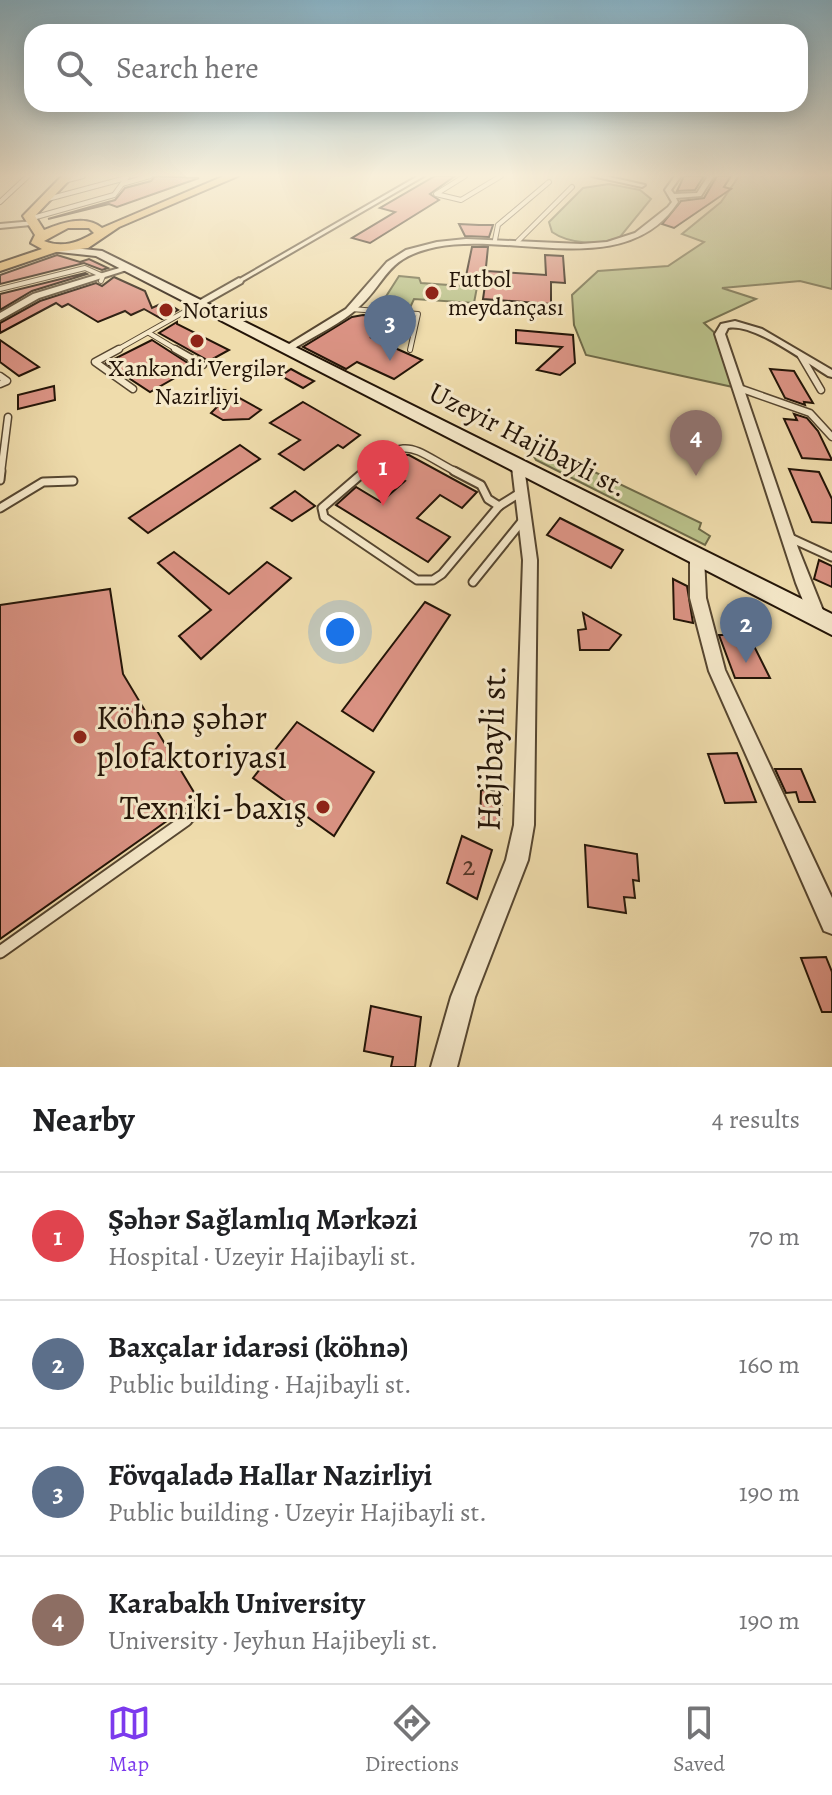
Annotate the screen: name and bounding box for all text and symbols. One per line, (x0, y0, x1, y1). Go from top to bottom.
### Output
search box (24, 24, 808, 112)
icon: search (52, 46, 96, 90)
text: Search here (116, 48, 259, 88)
place label: Futbol meydançası (448, 263, 564, 323)
marker: Futbol meydançası (423, 284, 441, 302)
place label: Notarius (182, 294, 268, 326)
pin: 3 (364, 295, 416, 361)
marker: Notarius (157, 301, 175, 319)
marker: Xankəndi Vergilər Nazirliyi (188, 332, 206, 350)
place label: Xankəndi Vergilər Nazirliyi (109, 352, 285, 412)
street label: Uzeyir Hajibayli st. (422, 374, 634, 506)
pin: 4 (670, 410, 722, 476)
pin: 1 (357, 440, 409, 506)
pin: 2 (720, 597, 772, 663)
your location (320, 612, 360, 652)
street label: Hajibayli st. (465, 664, 517, 832)
place label: Köhnə şəhər plofaktoriyası (96, 694, 287, 780)
marker: Köhnə şəhər plofaktoriyası (71, 728, 89, 746)
place label: Texniki-baxış (120, 784, 307, 831)
marker: Texniki-baxış (314, 798, 332, 816)
house number: 2 (462, 847, 476, 885)
text: Nearby (32, 1096, 135, 1143)
text: 4 results (712, 1102, 800, 1137)
text: Şəhər Sağlamlıq Mərkəzi (108, 1199, 418, 1239)
text: 1 (53, 1219, 63, 1254)
text: 70 m (748, 1219, 800, 1254)
text: Hospital · Uzeyir Hajibayli st. (108, 1239, 417, 1274)
text: Baxçalar idarəsi (köhnə) (108, 1327, 409, 1367)
text: 2 (52, 1347, 64, 1382)
text: 160 m (738, 1347, 800, 1382)
text: Public building · Hajibayli st. (108, 1367, 412, 1402)
text: Fövqaladə Hallar Nazirliyi (108, 1455, 432, 1495)
text: 3 (52, 1475, 64, 1510)
text: 190 m (739, 1475, 800, 1510)
text: Public building · Uzeyir Hajibayli st. (108, 1495, 487, 1530)
text: Karabakh University (108, 1583, 365, 1623)
text: 4 (52, 1603, 64, 1638)
text: 190 m (739, 1603, 800, 1638)
text: University · Jeyhun Hajibeyli st. (108, 1623, 438, 1658)
tab: Map (107, 1701, 151, 1779)
tab: Directions (365, 1701, 459, 1779)
tab: Saved (673, 1701, 725, 1779)

